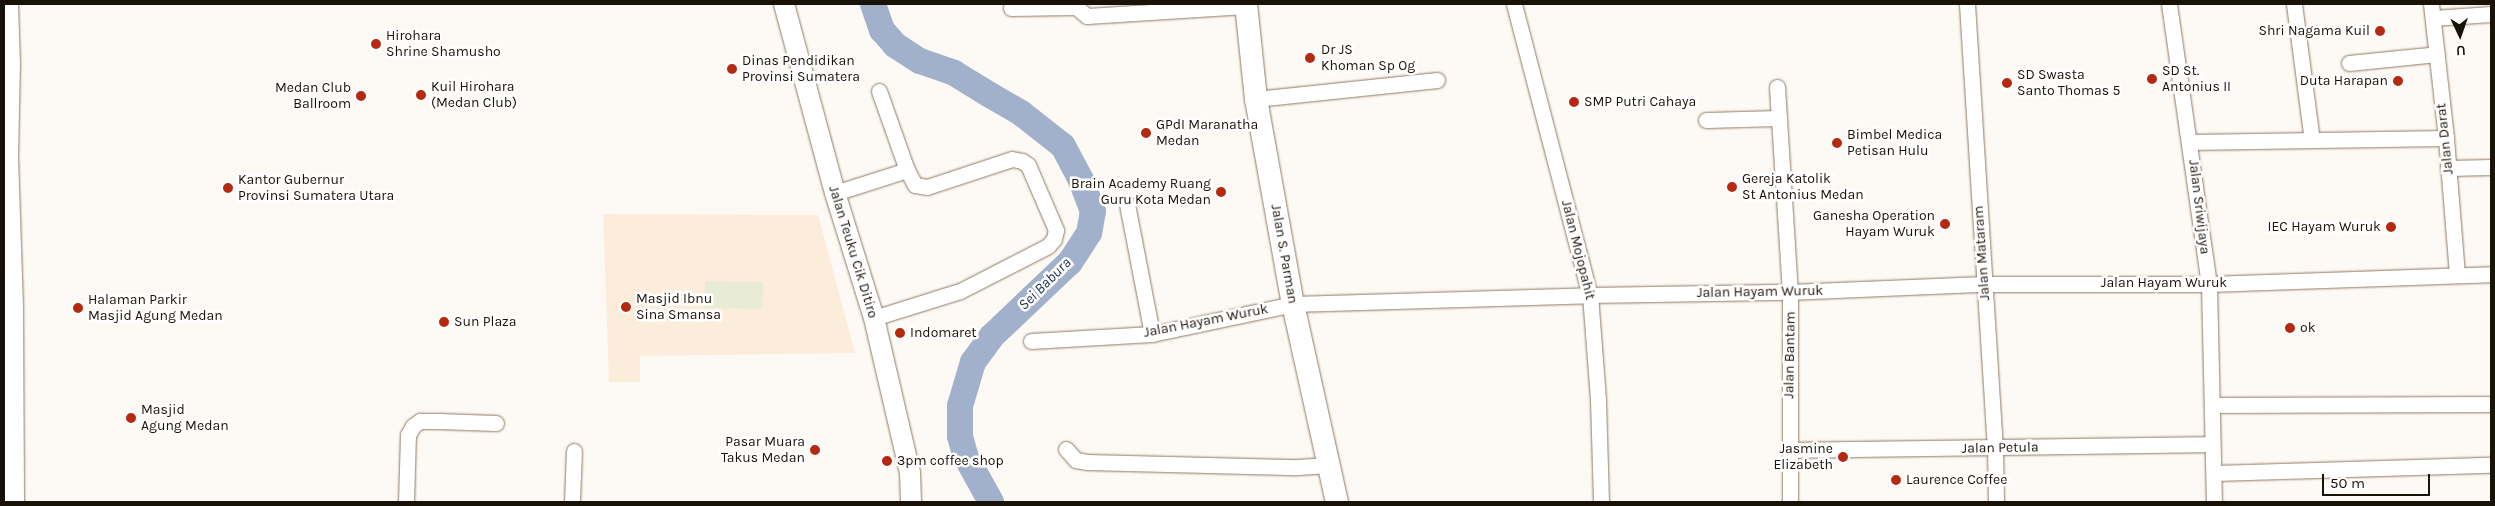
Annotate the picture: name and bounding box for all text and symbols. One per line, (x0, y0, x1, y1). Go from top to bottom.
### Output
north arrow (2435, 10, 2485, 60)
place label: Shri Nagama Kuil (2258, 23, 2370, 39)
marker: Shri Nagama Kuil (2374, 25, 2386, 37)
place label: Hirohara Shrine Shamusho (386, 28, 501, 60)
marker: Hirohara Shrine Shamusho (370, 38, 382, 50)
place label: Dr JS Khoman Sp Og (1321, 42, 1415, 74)
text: U (2456, 42, 2466, 59)
marker: Dr JS Khoman Sp Og (1303, 51, 1317, 65)
place label: Dinas Pendidikan Provinsi Sumatera (742, 53, 860, 85)
marker: Dinas Pendidikan Provinsi Sumatera (726, 63, 738, 75)
place label: SD St. Antonius II (2162, 63, 2231, 95)
place label: SD Swasta Santo Thomas 5 (2017, 67, 2120, 100)
marker: SD St. Antonius II (2146, 73, 2158, 85)
place label: Duta Harapan (2300, 73, 2388, 89)
marker: Duta Harapan (2392, 75, 2404, 87)
marker: SD Swasta Santo Thomas 5 (2001, 77, 2013, 89)
place label: Kuil Hirohara (Medan Club) (431, 79, 517, 111)
place label: Medan Club Ballroom (275, 80, 351, 112)
marker: Kuil Hirohara (Medan Club) (415, 89, 427, 101)
marker: Medan Club Ballroom (355, 90, 367, 102)
place label: SMP Putri Cahaya (1584, 94, 1696, 110)
marker: SMP Putri Cahaya (1568, 96, 1580, 108)
street label: Jalan Darat (2433, 102, 2457, 176)
place label: GPdI Maranatha Medan (1156, 117, 1258, 150)
marker: GPdI Maranatha Medan (1140, 127, 1152, 139)
place label: Bimbel Medica Petisan Hulu (1847, 127, 1942, 160)
marker: Bimbel Medica Petisan Hulu (1831, 137, 1843, 149)
street label: Jalan Sriwijaya (2185, 159, 2213, 255)
place label: Gereja Katolik St Antonius Medan (1742, 171, 1864, 203)
place label: Kantor Gubernur Provinsi Sumatera Utara (238, 172, 394, 204)
place label: Brain Academy Ruang Guru Kota Medan (1071, 176, 1211, 208)
marker: Gereja Katolik St Antonius Medan (1726, 181, 1738, 193)
marker: Kantor Gubernur Provinsi Sumatera Utara (222, 182, 234, 194)
street label: Jalan Teuku Cik Ditiro (825, 184, 881, 320)
marker: Brain Academy Ruang Guru Kota Medan (1215, 186, 1227, 198)
street label: Jalan Mojopahit (1558, 198, 1598, 302)
street label: Jalan S. Parman (1267, 203, 1301, 305)
street label: Jalan Mataram (1970, 205, 1994, 301)
place label: Ganesha Operation Hayam Wuruk (1813, 208, 1935, 240)
marker: Ganesha Operation Hayam Wuruk (1939, 218, 1951, 230)
place label: IEC Hayam Wuruk (2268, 219, 2381, 235)
marker: IEC Hayam Wuruk (2385, 221, 2397, 233)
water label: Sei Babura (1015, 254, 1075, 314)
street label: Jalan Hayam Wuruk (2101, 275, 2227, 291)
street label: Jalan Hayam Wuruk (1697, 282, 1823, 302)
place label: Masjid Ibnu Sina Smansa (636, 291, 721, 324)
place label: Halaman Parkir Masjid Agung Medan (88, 292, 223, 324)
marker: Masjid Ibnu Sina Smansa (620, 301, 632, 313)
street label: Jalan Hayam Wuruk (1142, 301, 1270, 341)
marker: Halaman Parkir Masjid Agung Medan (72, 302, 84, 314)
street label: Jalan Bantam (1781, 311, 1799, 399)
place label: Sun Plaza (454, 314, 516, 330)
marker: Sun Plaza (438, 316, 450, 328)
place label: ok (2300, 320, 2316, 336)
marker: ok (2284, 322, 2296, 334)
place label: Indomaret (910, 325, 977, 341)
marker: Indomaret (894, 327, 906, 339)
place label: Masjid Agung Medan (141, 402, 229, 434)
marker: Masjid Agung Medan (125, 412, 137, 424)
place label: Pasar Muara Takus Medan (721, 434, 805, 467)
street label: Jalan Petula (1961, 439, 2039, 457)
place label: Jasmine Elizabeth (1773, 441, 1833, 474)
marker: Pasar Muara Takus Medan (809, 444, 821, 456)
marker: Jasmine Elizabeth (1837, 451, 1849, 463)
place label: 3pm coffee shop (897, 453, 1004, 469)
marker: 3pm coffee shop (881, 455, 893, 467)
scale bar (2325, 464, 2432, 496)
place label: Laurence Coffee (1906, 472, 2007, 488)
marker: Laurence Coffee (1890, 474, 1902, 486)
text: 50 m (2330, 474, 2365, 492)

